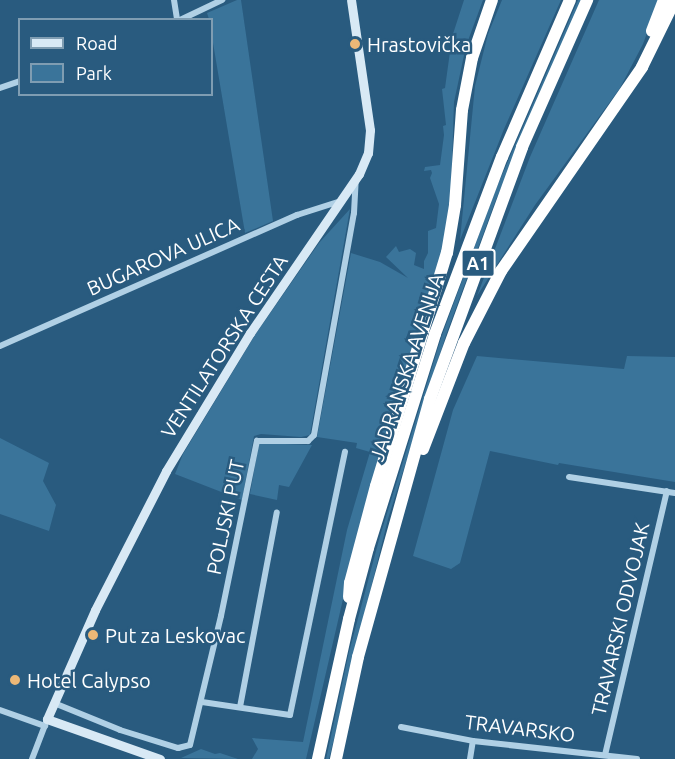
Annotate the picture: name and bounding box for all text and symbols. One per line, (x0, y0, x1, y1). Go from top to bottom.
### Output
legend (18, 18, 213, 96)
place label: Hrastovička (367, 32, 471, 56)
text: Road (76, 33, 118, 53)
marker: Hrastovička (348, 37, 362, 51)
text: Park (76, 63, 112, 83)
street label: BUGAROVA ULICA (83, 212, 243, 300)
road number: A1 (460, 248, 496, 278)
street label: VENTILATORSKA CESTA (156, 250, 292, 442)
street label: JADRANSKA AVENIJA (364, 270, 448, 464)
street label: POLJSKI PUT (201, 457, 249, 577)
street label: TRAVARSKI ODVOJAK (586, 520, 654, 718)
place label: Put za Leskovac (105, 623, 245, 647)
marker: Put za Leskovac (86, 628, 100, 642)
place label: Hotel Calypso (27, 668, 151, 692)
marker: Hotel Calypso (8, 673, 22, 687)
street label: TRAVARSKO (464, 709, 576, 747)

